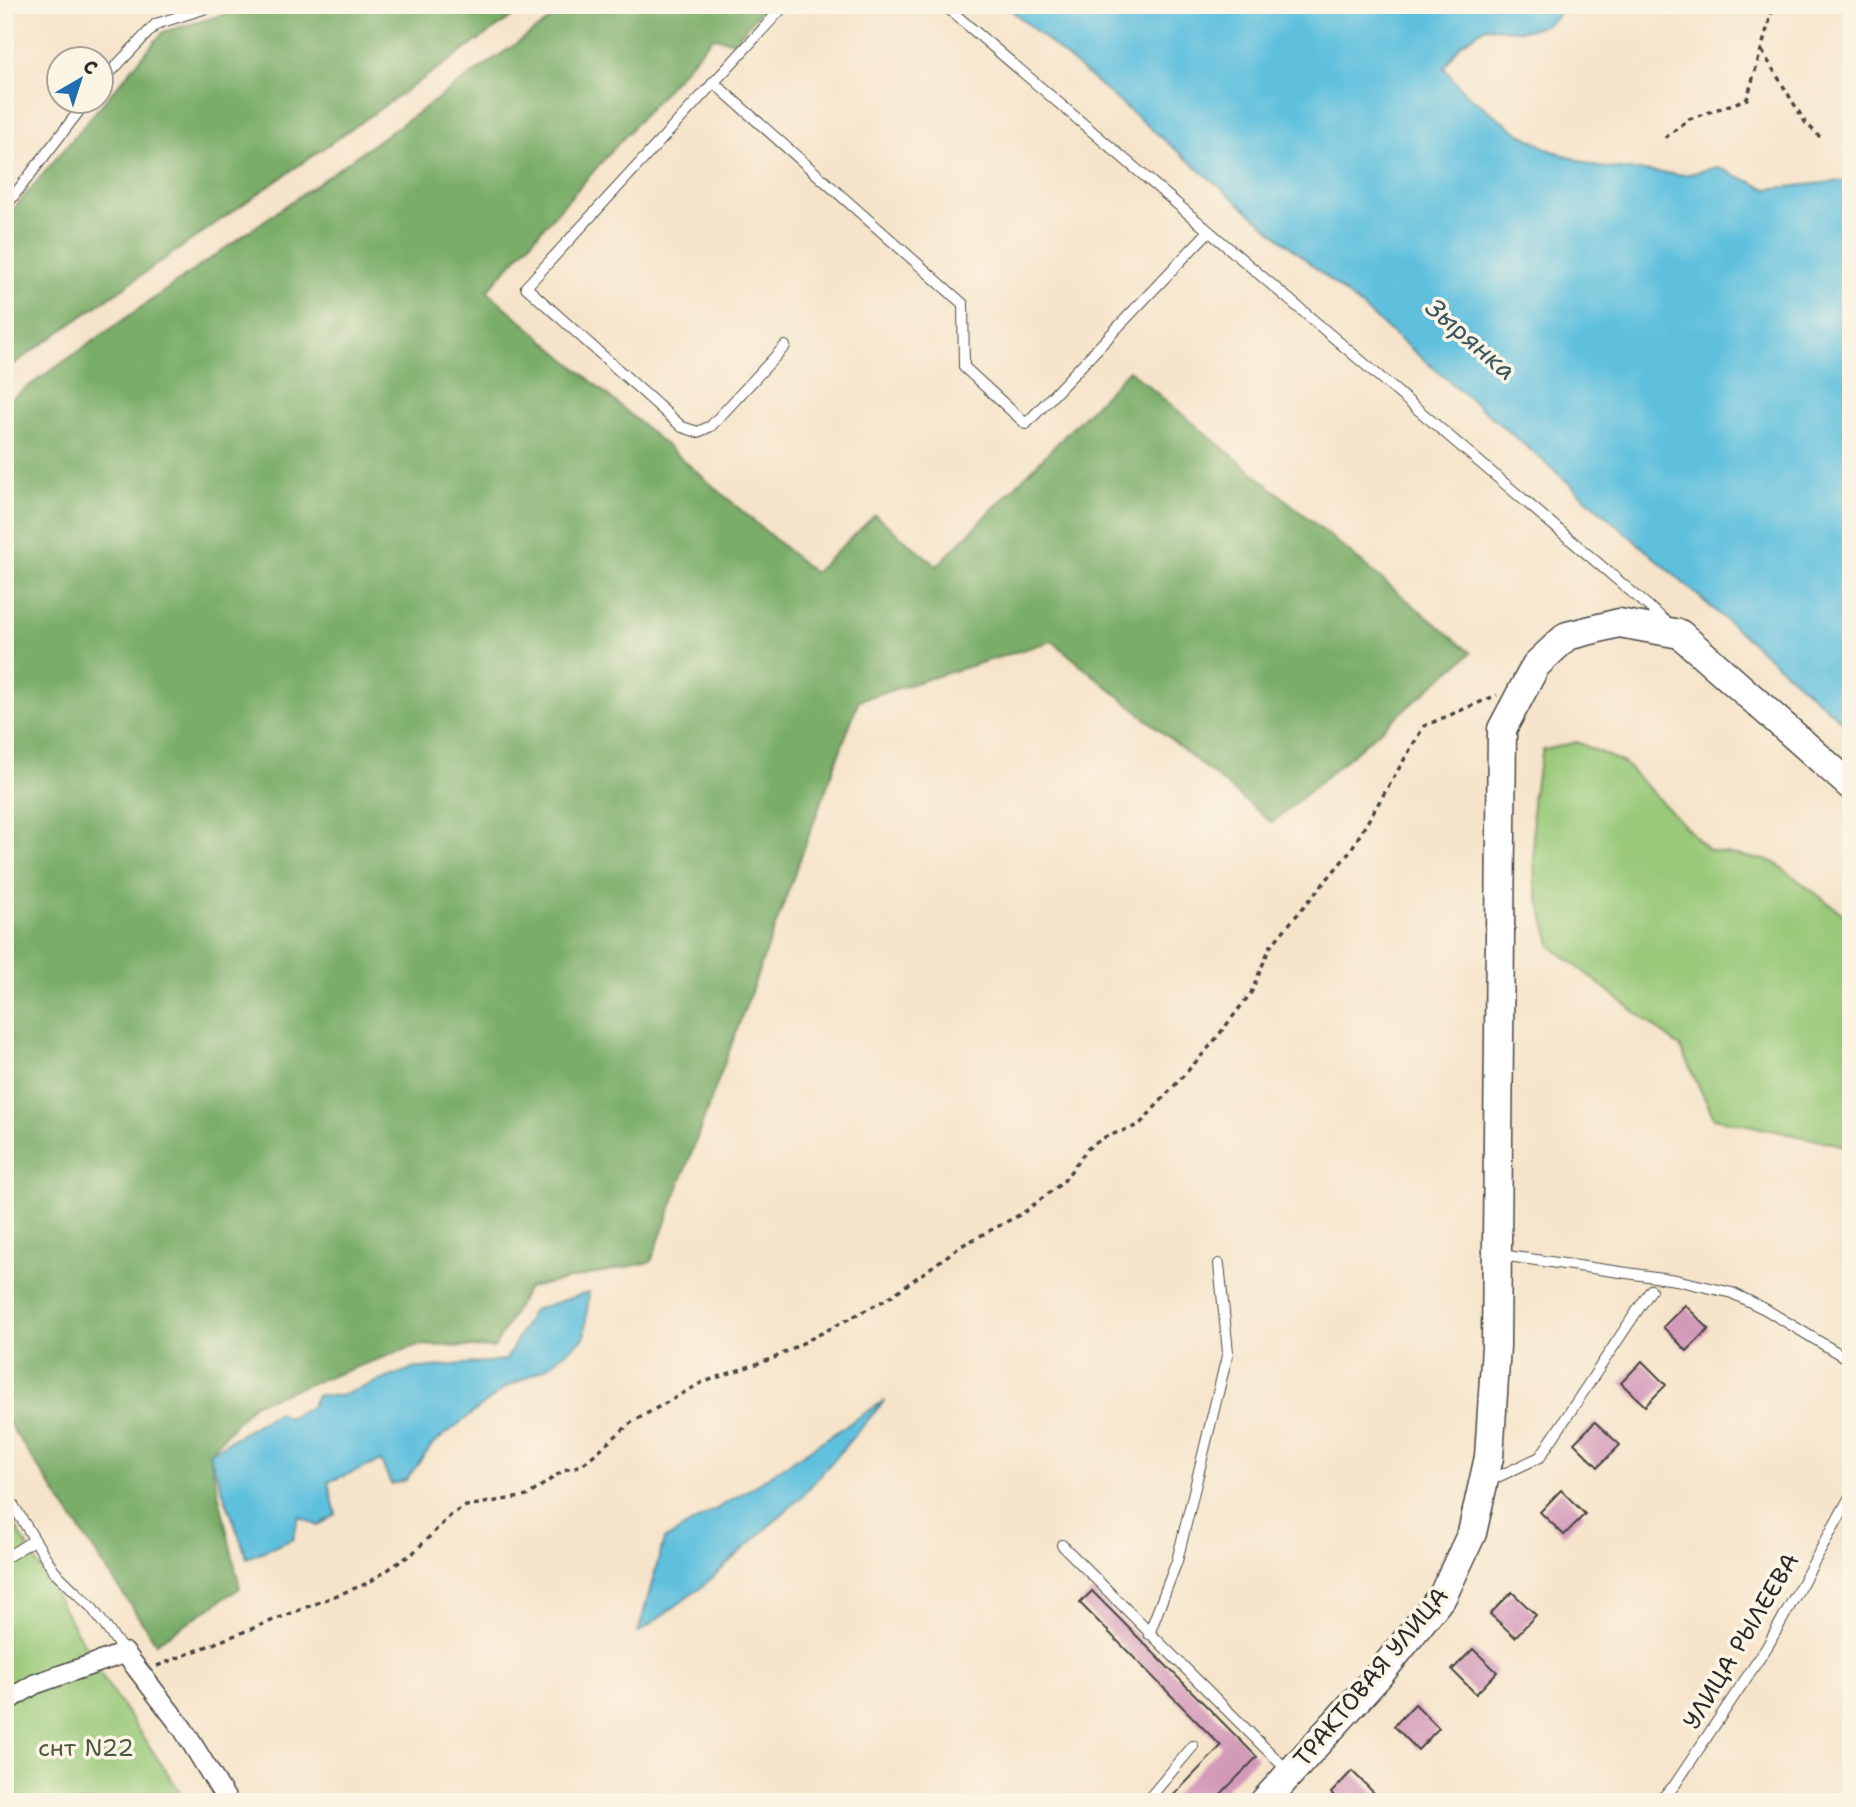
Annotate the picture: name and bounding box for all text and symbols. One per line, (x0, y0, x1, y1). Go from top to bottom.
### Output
north arrow (46, 46, 116, 116)
text: С (78, 54, 103, 81)
water label: Зырянка (1419, 290, 1524, 388)
street label: УЛИЦА РЫЛЕЕВА (1676, 1547, 1806, 1735)
street label: ТРАКТОВАЯ УЛИЦА (1286, 1580, 1456, 1774)
park label: снт N22 (38, 1732, 134, 1764)

